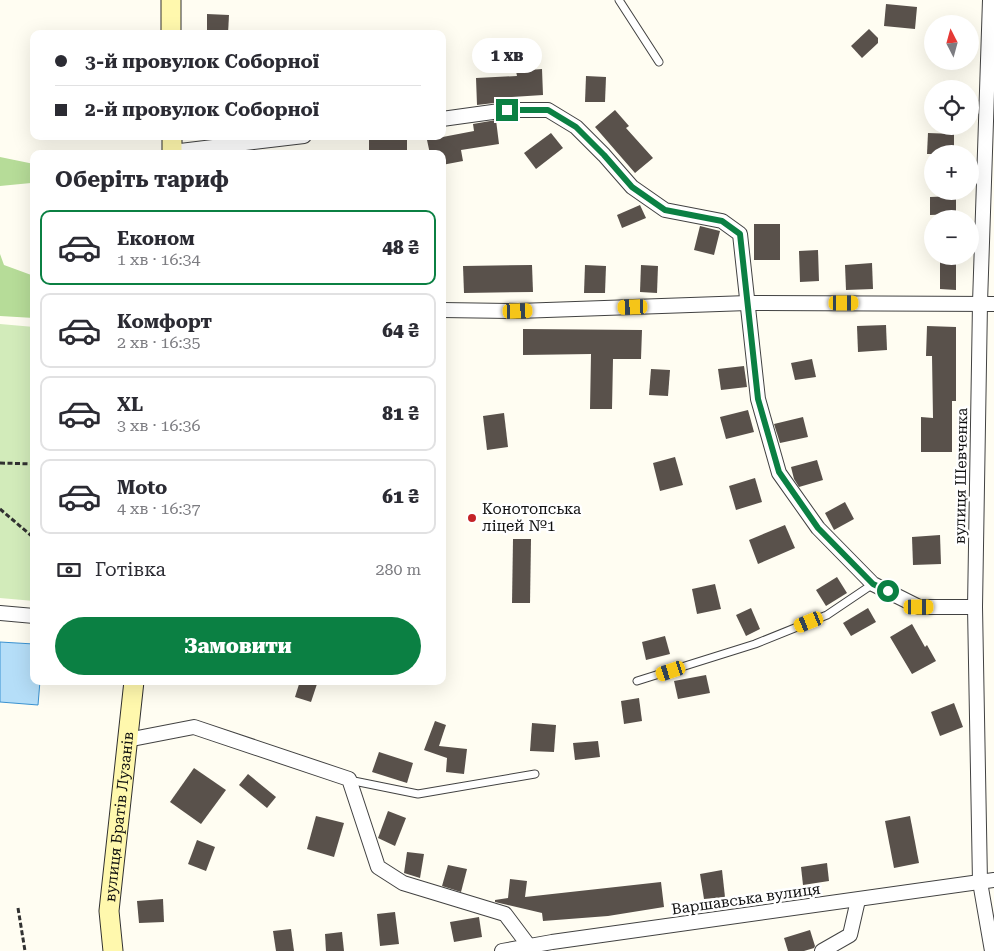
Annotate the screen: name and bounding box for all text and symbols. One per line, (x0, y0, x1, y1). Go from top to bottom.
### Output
north arrow (924, 15, 979, 70)
map controls (924, 15, 979, 265)
callout: 1 хв (472, 38, 542, 72)
text: 1 хв (491, 46, 523, 65)
text: 3-й провулок Соборної (85, 50, 319, 73)
button: locate (924, 80, 979, 135)
text: 2-й провулок Соборної (85, 98, 319, 121)
route end (496, 99, 518, 121)
button: + (924, 145, 979, 200)
text: Оберіть тариф (55, 167, 229, 192)
button: − (924, 210, 979, 265)
icon: car (57, 225, 102, 270)
text: Економ (117, 227, 195, 250)
text: 48 ₴ (382, 236, 419, 259)
text: 1 хв · 16:34 (117, 250, 201, 269)
car (829, 296, 859, 311)
car (617, 299, 648, 315)
car (502, 303, 533, 319)
icon: car (57, 308, 102, 353)
text: Комфорт (117, 310, 212, 333)
text: 64 ₴ (382, 319, 419, 342)
text: 2 хв · 16:35 (117, 333, 201, 352)
icon: car (57, 391, 102, 436)
text: XL (117, 393, 143, 416)
text: 81 ₴ (382, 402, 419, 425)
street label: вулиця Шевченка (951, 408, 971, 544)
text: 3 хв · 16:36 (117, 416, 201, 435)
icon: car (57, 474, 102, 519)
text: Moto (117, 476, 167, 499)
text: 61 ₴ (382, 485, 419, 508)
text: 4 хв · 16:37 (117, 499, 201, 518)
place label: Конотопська ліцей №1 (482, 500, 581, 535)
marker: Конотопська ліцей №1 (466, 512, 478, 524)
icon: cash (55, 556, 83, 584)
text: Готівка (95, 558, 166, 581)
text: 280 m (375, 560, 421, 579)
route start (877, 580, 899, 602)
car (904, 600, 934, 615)
car (792, 609, 825, 635)
button: Замовити (55, 617, 421, 675)
car (654, 659, 687, 683)
street label: вулиця Братів Лузанів (101, 731, 137, 903)
street label: Варшавська вулиця (670, 880, 822, 918)

